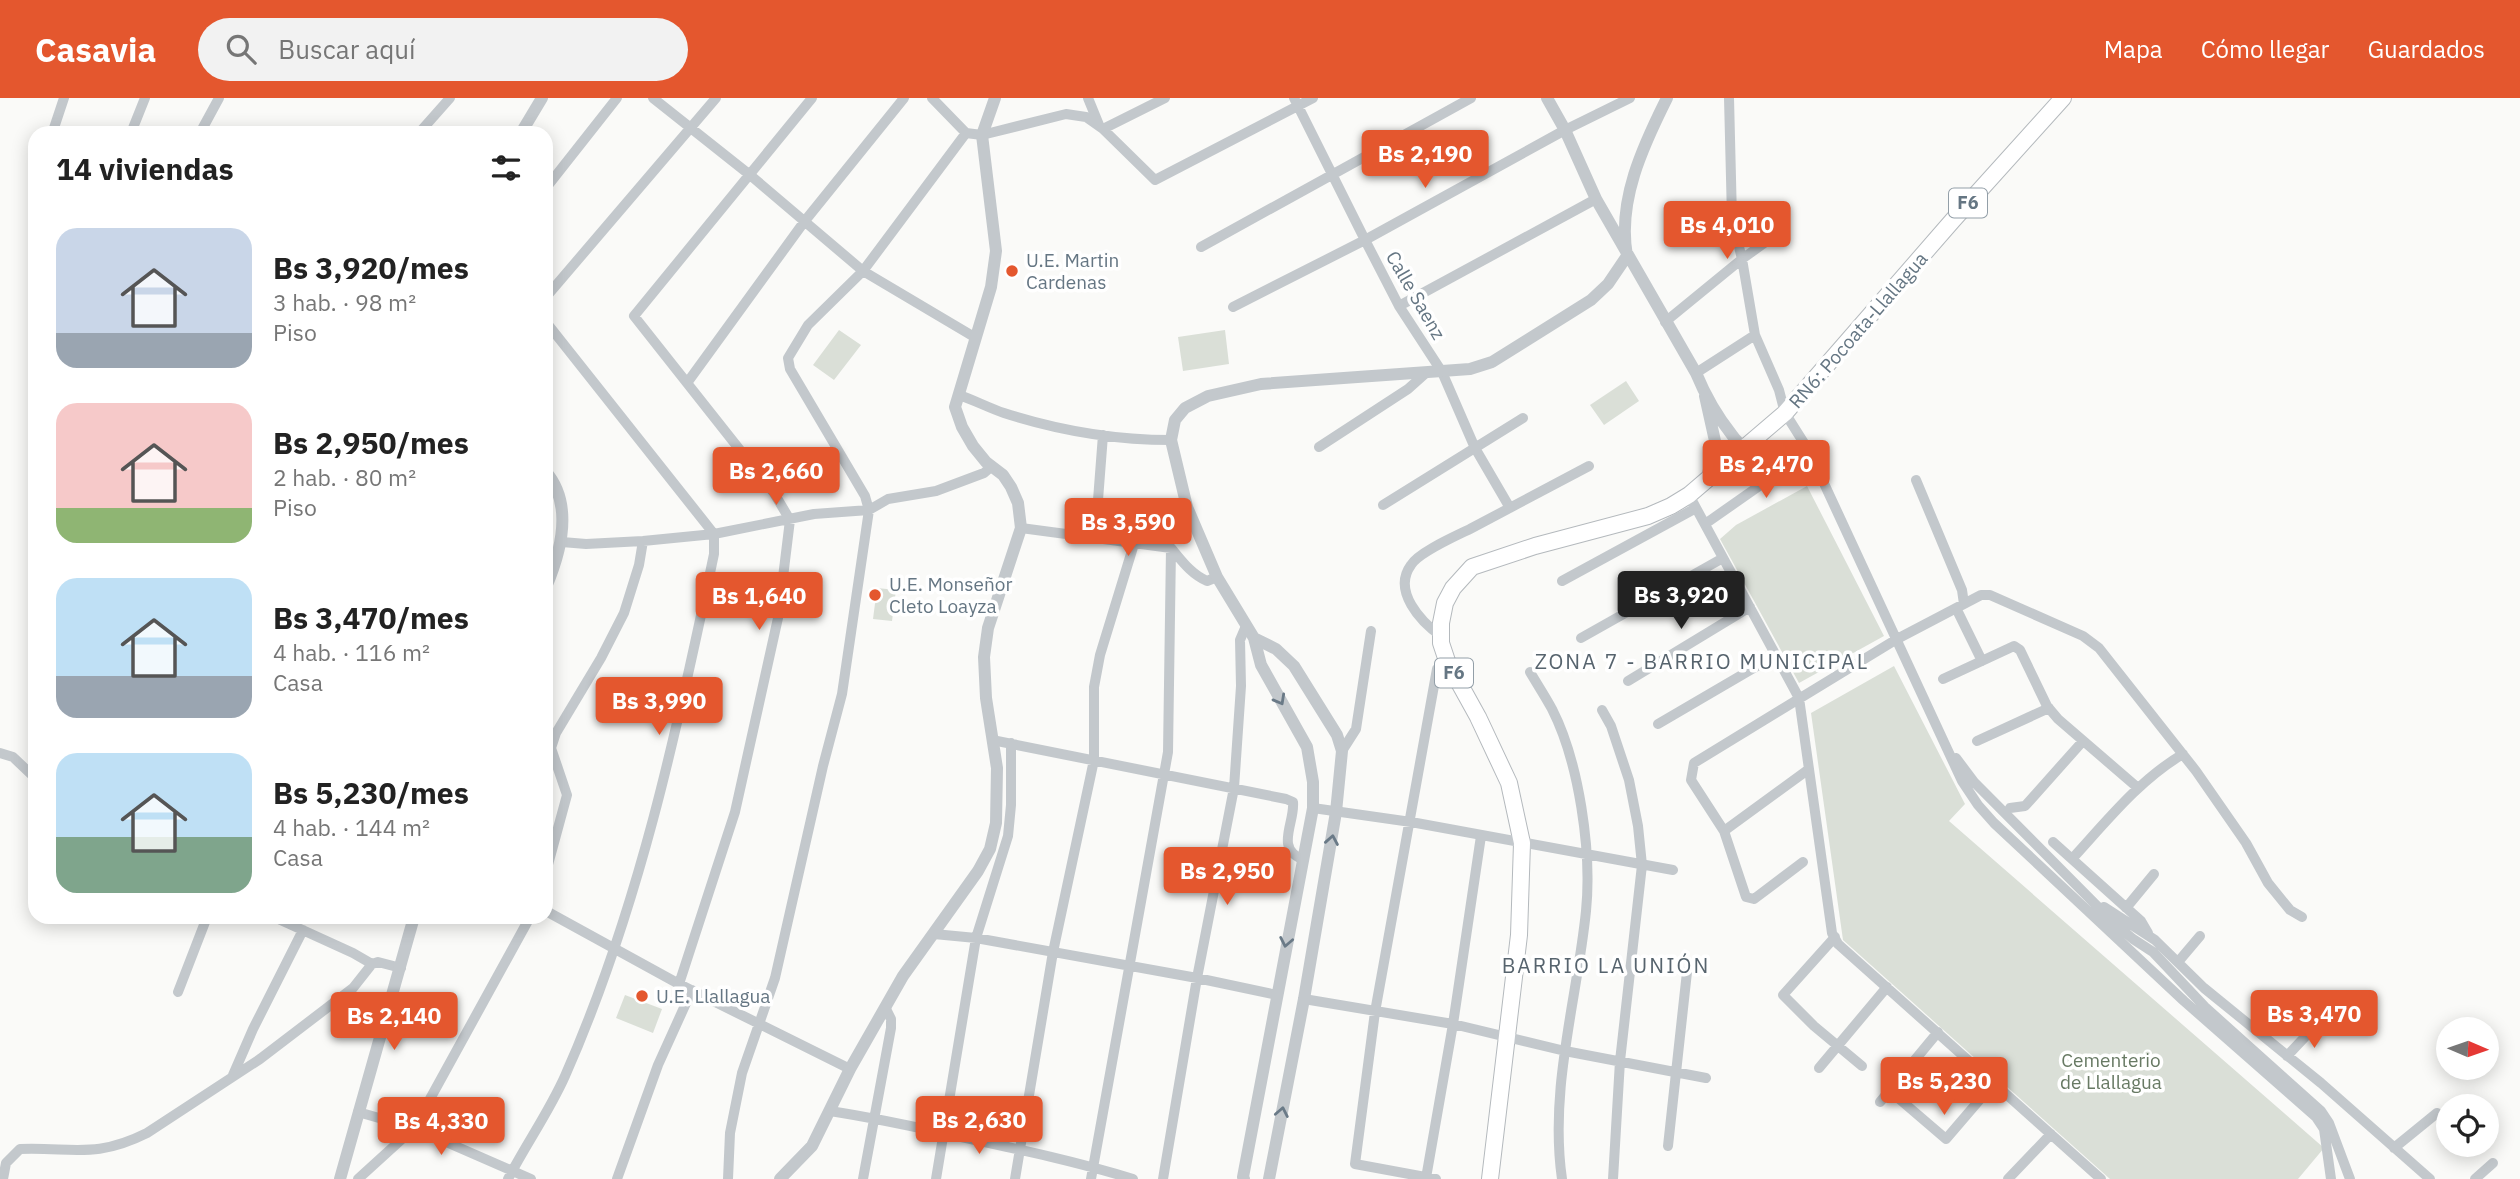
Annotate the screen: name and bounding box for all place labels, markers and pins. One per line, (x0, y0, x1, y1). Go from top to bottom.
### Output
pin: Bs 2,190 (1353, 130, 1497, 190)
pin: Bs 4,010 (1655, 202, 1799, 261)
place label: U.E. Martin Cardenas (1026, 248, 1119, 294)
marker: U.E. Martin Cardenas (1004, 263, 1020, 279)
pin: Bs 2,470 (1694, 440, 1838, 500)
pin: Bs 2,660 (704, 448, 848, 507)
pin: Bs 3,590 (1056, 498, 1200, 558)
place label: U.E. Monseñor Cleto Loayza (889, 572, 1012, 618)
pin: Bs 3,920 (1609, 572, 1753, 631)
pin: Bs 1,640 (687, 573, 831, 632)
marker: U.E. Monseñor Cleto Loayza (867, 587, 883, 603)
pin: Bs 3,990 (587, 678, 731, 737)
pin: Bs 2,950 (1155, 848, 1299, 907)
place label: U.E. Llallagua (656, 984, 771, 1008)
marker: U.E. Llallagua (634, 988, 650, 1004)
pin: Bs 3,470 (2242, 990, 2386, 1050)
pin: Bs 2,140 (322, 992, 466, 1052)
pin: Bs 5,230 (1872, 1058, 2016, 1117)
pin: Bs 2,630 (907, 1096, 1051, 1156)
pin: Bs 4,330 (369, 1098, 513, 1157)

